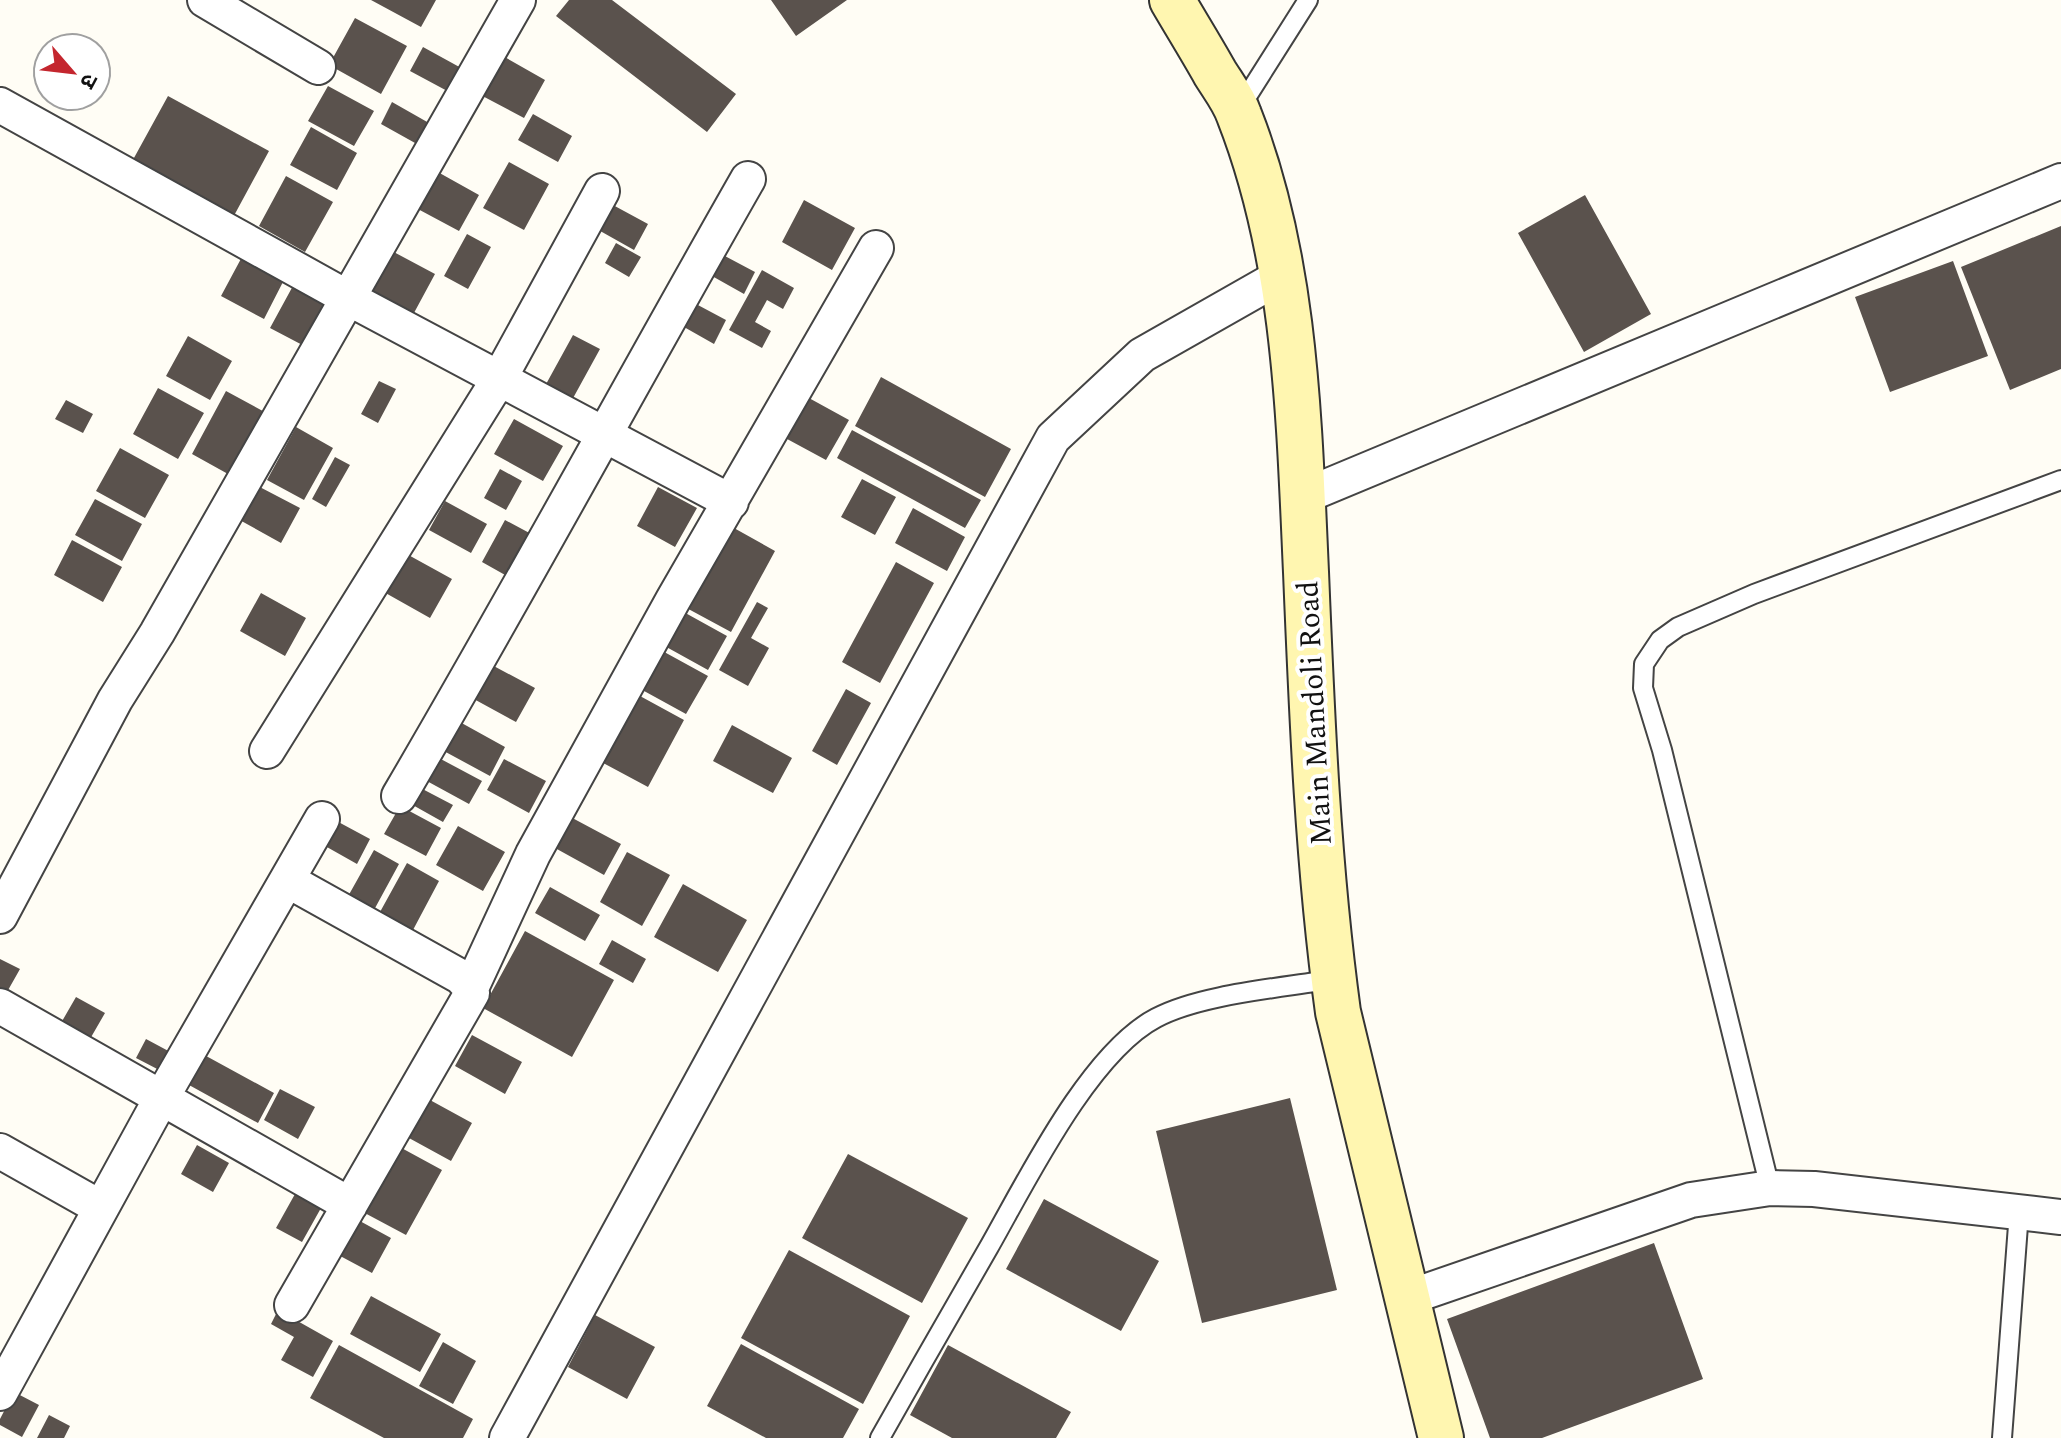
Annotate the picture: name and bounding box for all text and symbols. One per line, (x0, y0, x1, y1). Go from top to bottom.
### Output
north arrow (32, 32, 112, 112)
text: उ (70, 67, 106, 95)
street label: Main Mandoli Road (1285, 579, 1345, 846)

